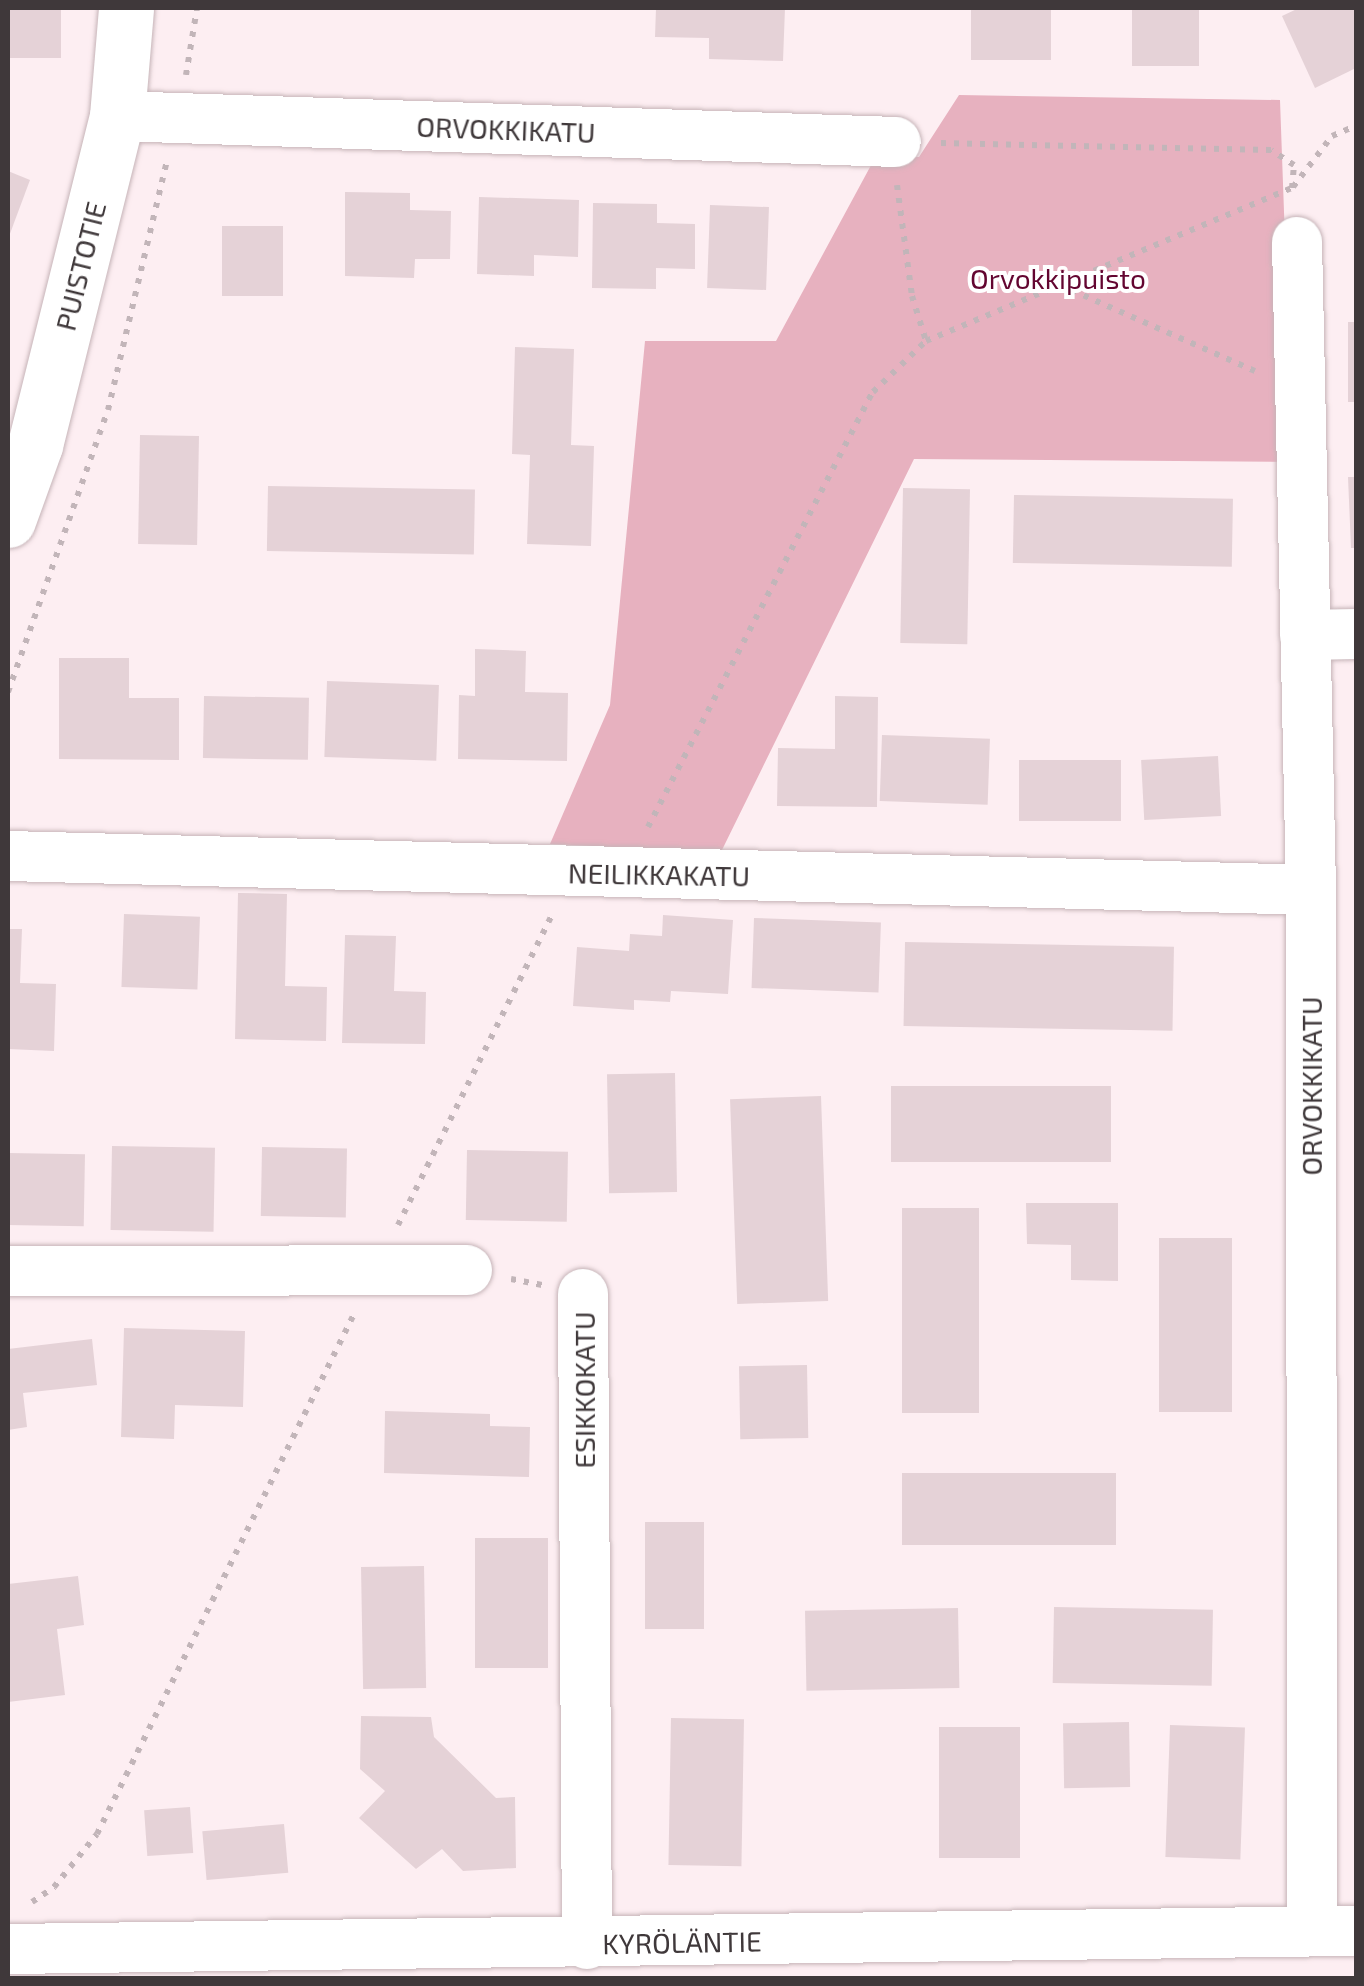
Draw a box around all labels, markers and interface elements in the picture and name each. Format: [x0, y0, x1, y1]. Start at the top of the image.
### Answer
street label: ORVOKKIKATU [416, 109, 596, 149]
street label: PUISTOTIE [48, 198, 112, 334]
park label: Orvokkipuisto [970, 261, 1146, 295]
street label: NEILIKKAKATU [568, 856, 750, 892]
street label: ORVOKKIKATU [1294, 996, 1328, 1176]
street label: ESIKKOKATU [567, 1311, 601, 1469]
street label: KYRÖLÄNTIE [602, 1924, 762, 1960]

